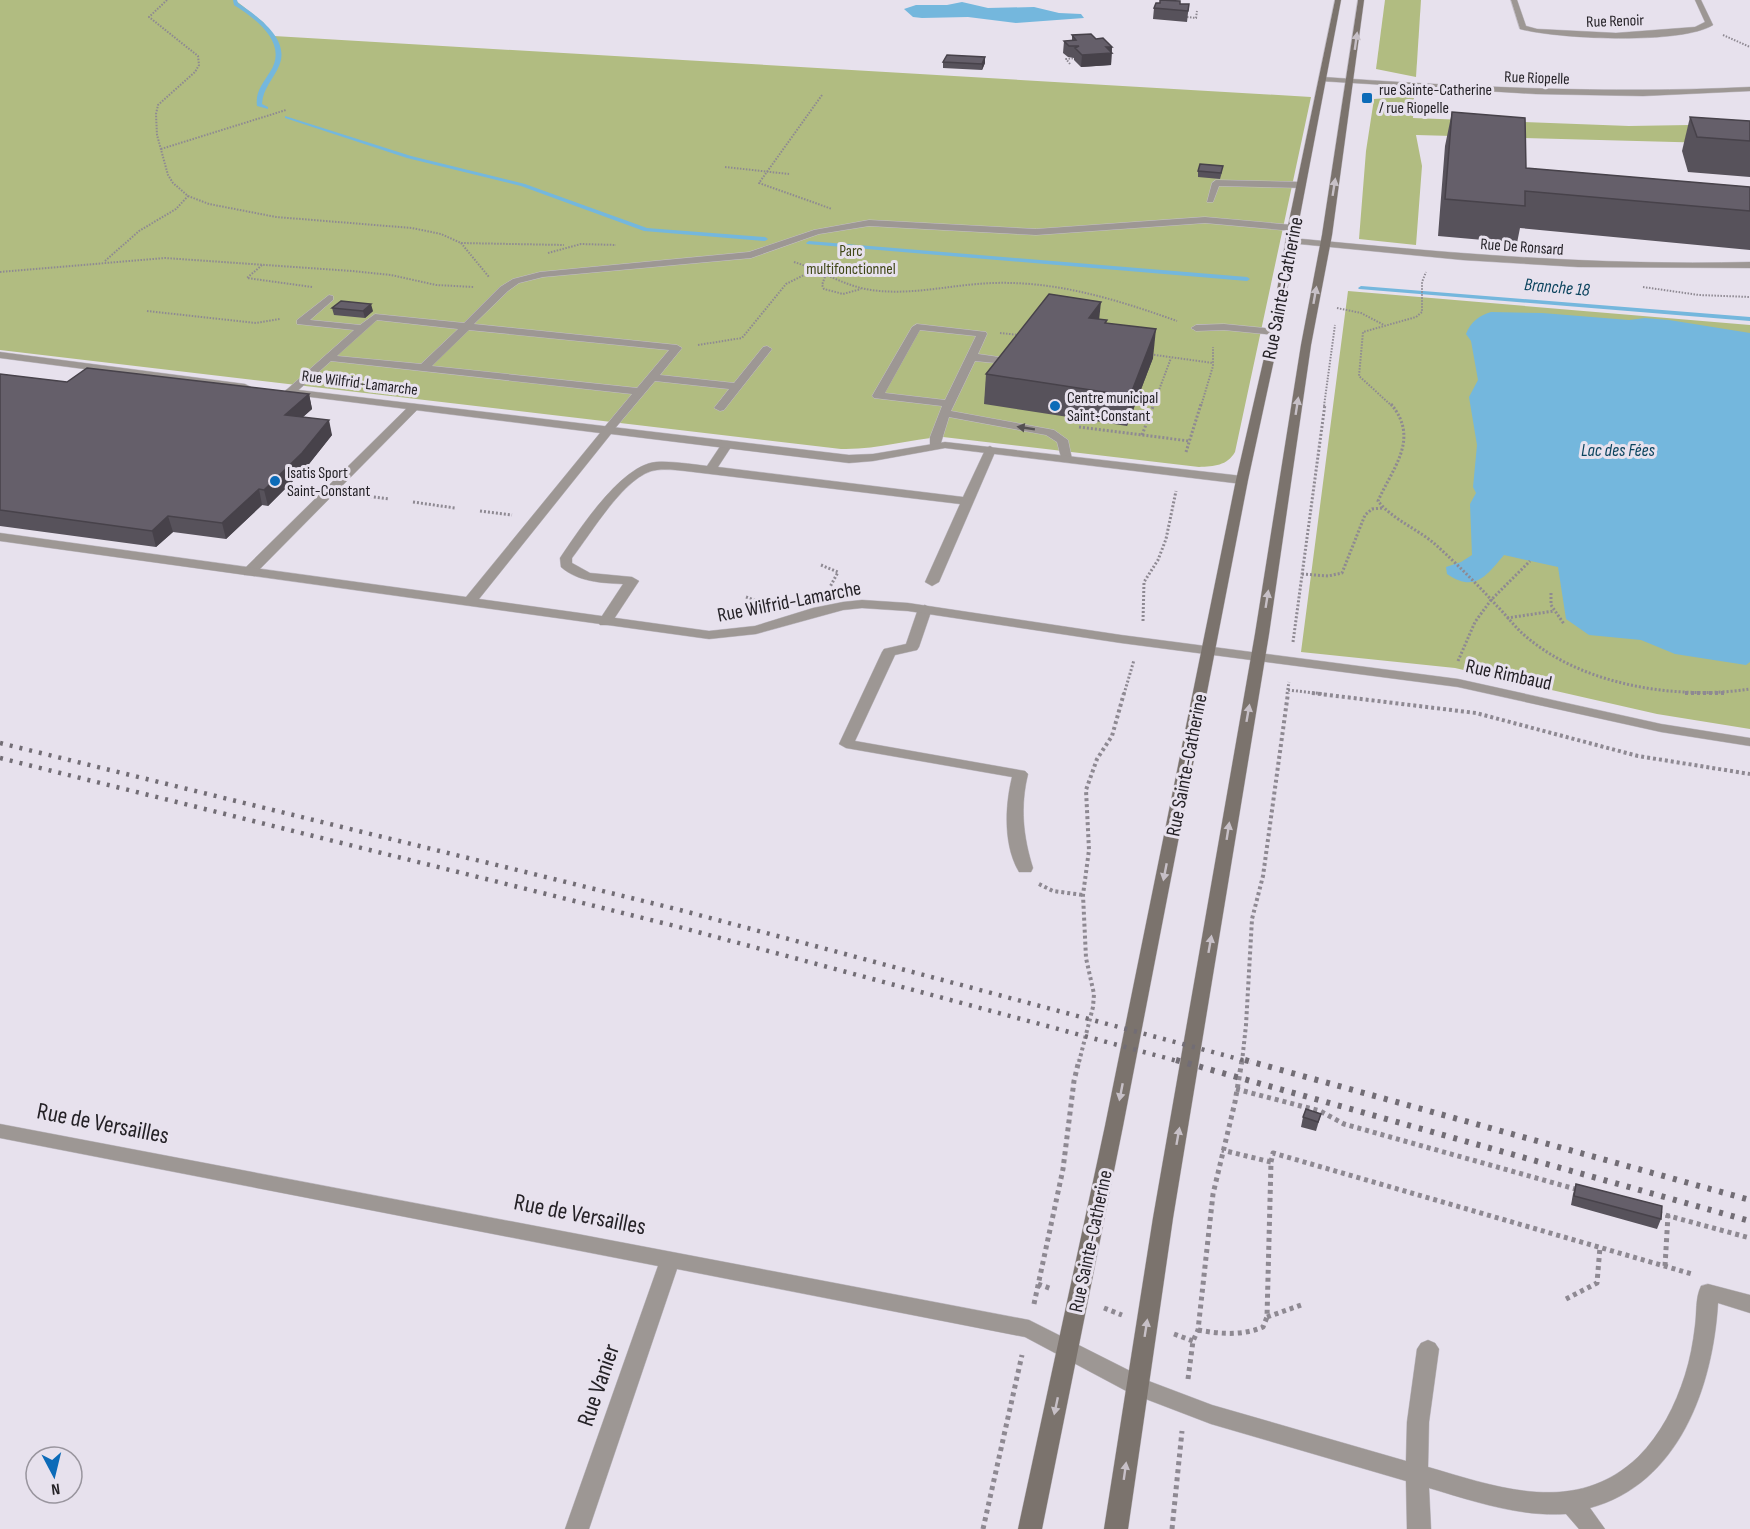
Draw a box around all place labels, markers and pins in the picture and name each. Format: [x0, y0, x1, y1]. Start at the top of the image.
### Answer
place label: rue Sainte-Catherine / rue Riopelle [1379, 81, 1492, 118]
marker: rue Sainte-Catherine / rue Riopelle [1360, 91, 1374, 105]
place label: Centre municipal Saint-Constant [1067, 389, 1158, 426]
marker: Centre municipal Saint-Constant [1048, 399, 1062, 413]
place label: Isatis Sport Saint-Constant [287, 464, 370, 501]
marker: Isatis Sport Saint-Constant [268, 474, 282, 488]

